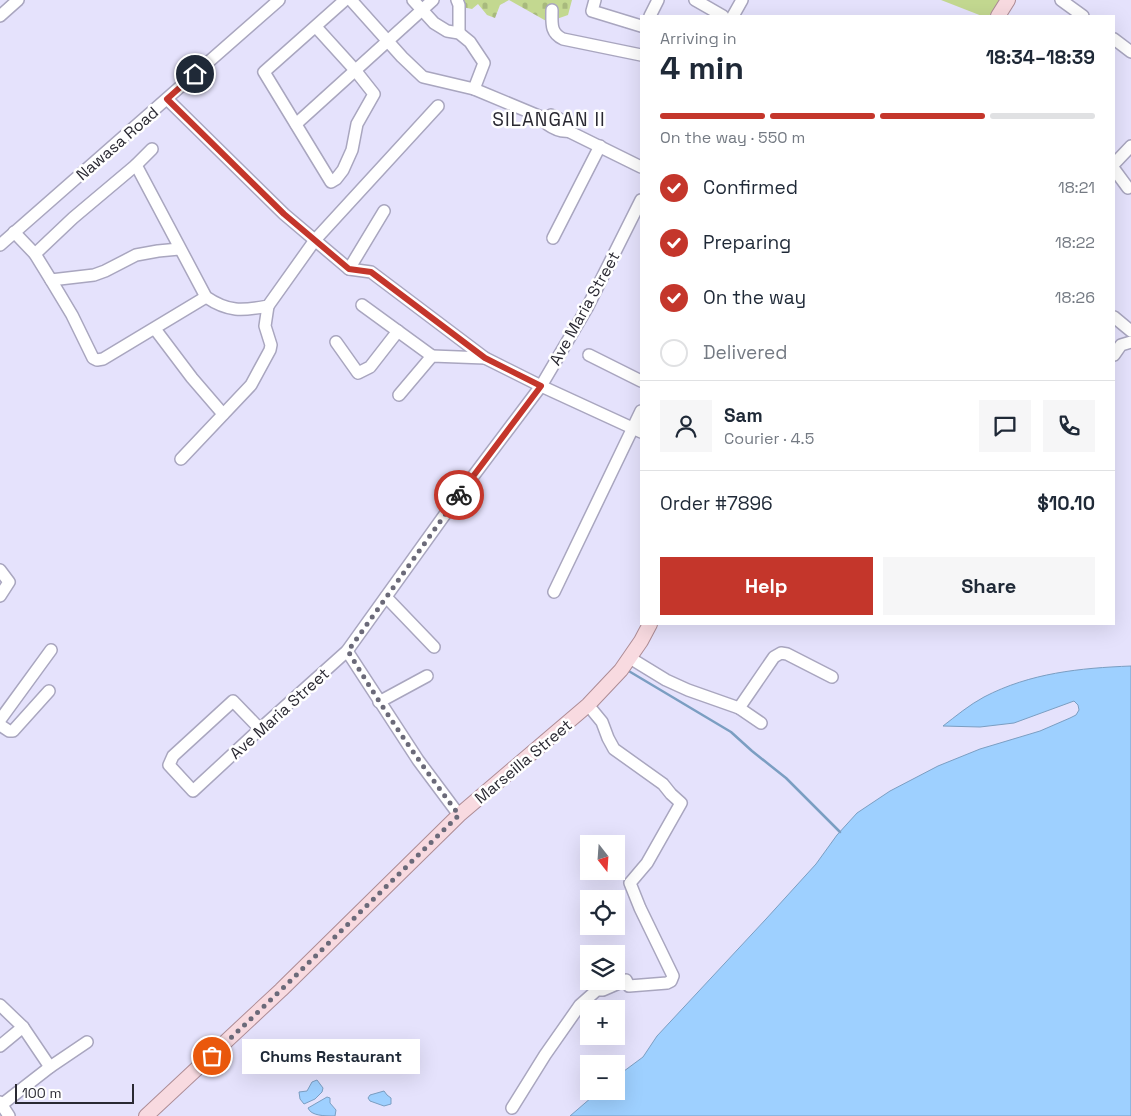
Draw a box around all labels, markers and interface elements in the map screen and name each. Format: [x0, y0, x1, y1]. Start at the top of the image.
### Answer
text: Arriving in [660, 28, 737, 49]
text: 18:34–18:39 [986, 45, 1095, 70]
text: 4 min [660, 48, 744, 88]
pin [174, 53, 216, 95]
icon: home [181, 60, 209, 88]
street label: Nawasa Road [72, 102, 163, 185]
district label: SILANGAN II [492, 107, 606, 132]
text: On the way · 550 m [660, 127, 805, 148]
icon: check [660, 174, 688, 202]
text: Confirmed [703, 175, 798, 200]
text: 18:21 [1058, 177, 1095, 198]
icon: check [660, 229, 688, 257]
text: Preparing [703, 230, 791, 255]
text: 18:22 [1055, 232, 1095, 253]
street label: Ave Maria Street [544, 248, 624, 369]
icon: check [660, 284, 688, 312]
text: On the way [703, 285, 806, 310]
text: 18:26 [1055, 287, 1095, 308]
text: Delivered [703, 340, 788, 365]
button: person [660, 400, 712, 452]
button: chat [979, 400, 1031, 452]
button: phone [1043, 400, 1095, 452]
text: Sam [724, 403, 763, 428]
text: Courier · 4.5 [724, 428, 814, 449]
courier [434, 470, 484, 520]
icon: bike [445, 481, 473, 509]
text: Order #7896 [660, 491, 773, 516]
text: $10.10 [1037, 491, 1095, 516]
button: Help [660, 557, 873, 615]
button: Share [883, 557, 1095, 615]
street label: Ave Maria Street [225, 663, 334, 764]
street label: Marseilla Street [470, 715, 576, 808]
north arrow [580, 835, 625, 880]
map controls [580, 835, 625, 1100]
button: locate [580, 890, 625, 935]
button: layers [580, 945, 625, 990]
button: + [580, 1000, 625, 1045]
pin [191, 1035, 233, 1077]
callout: Chums Restaurant [242, 1038, 420, 1074]
icon: bag [198, 1042, 226, 1070]
text: Chums Restaurant [260, 1046, 402, 1067]
button: − [580, 1055, 625, 1100]
scale bar [15, 1081, 134, 1104]
text: 100 m [22, 1084, 61, 1102]

